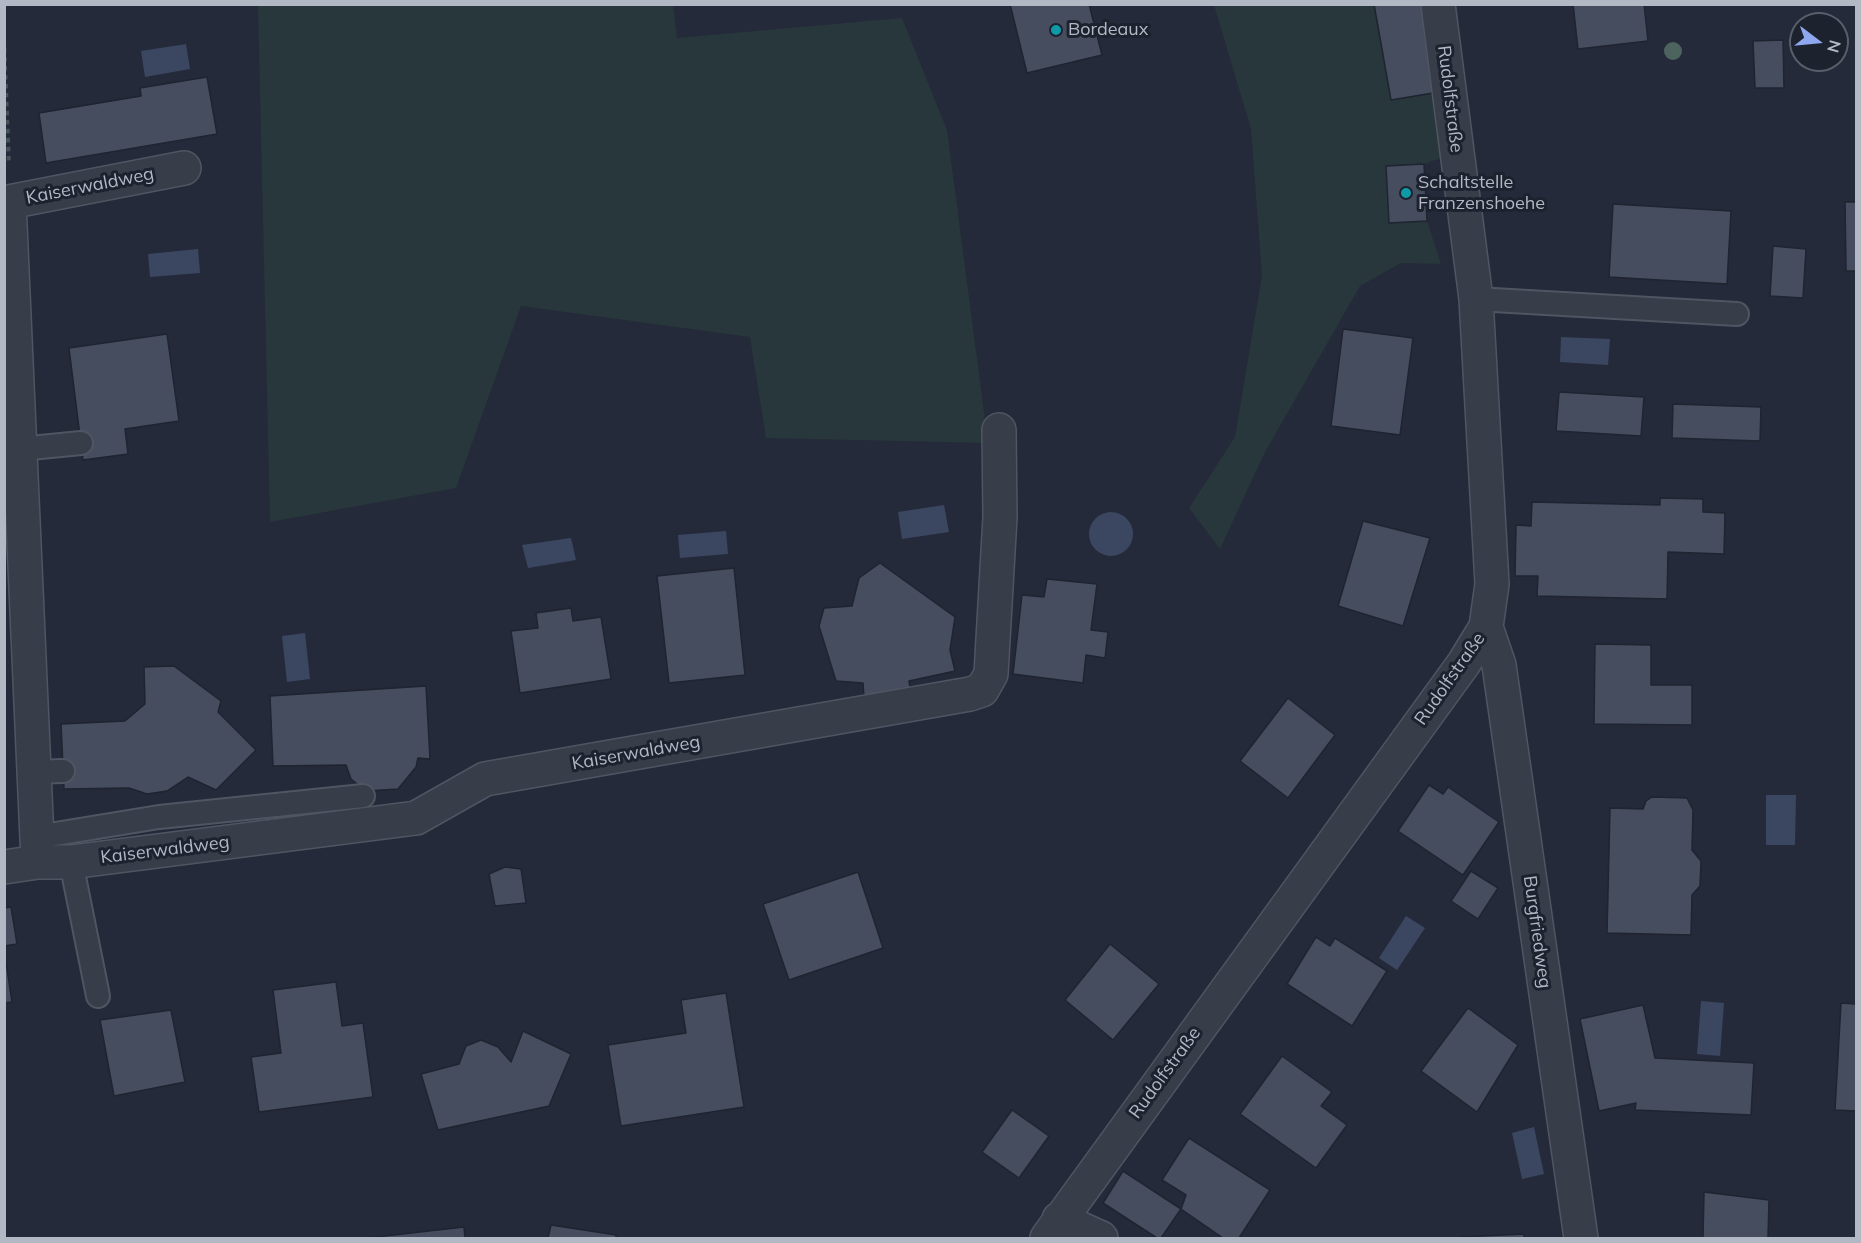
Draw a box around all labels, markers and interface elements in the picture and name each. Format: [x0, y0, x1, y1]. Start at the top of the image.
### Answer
north arrow [1789, 12, 1849, 72]
place label: Bordeaux [1068, 19, 1148, 41]
marker: Bordeaux [1049, 23, 1063, 37]
text: N [1823, 38, 1846, 55]
street label: Rudolfstraße [1433, 44, 1467, 154]
street label: Kaiserwaldweg [24, 163, 156, 209]
place label: Schaltstelle Franzenshoehe [1418, 172, 1545, 214]
marker: Schaltstelle Franzenshoehe [1399, 186, 1413, 200]
street label: Rudolfstraße [1410, 629, 1490, 729]
street label: Kaiserwaldweg [570, 731, 702, 775]
street label: Kaiserwaldweg [99, 831, 231, 869]
street label: Burgfriedweg [1518, 874, 1556, 990]
street label: Rudolfstraße [1125, 1023, 1205, 1123]

